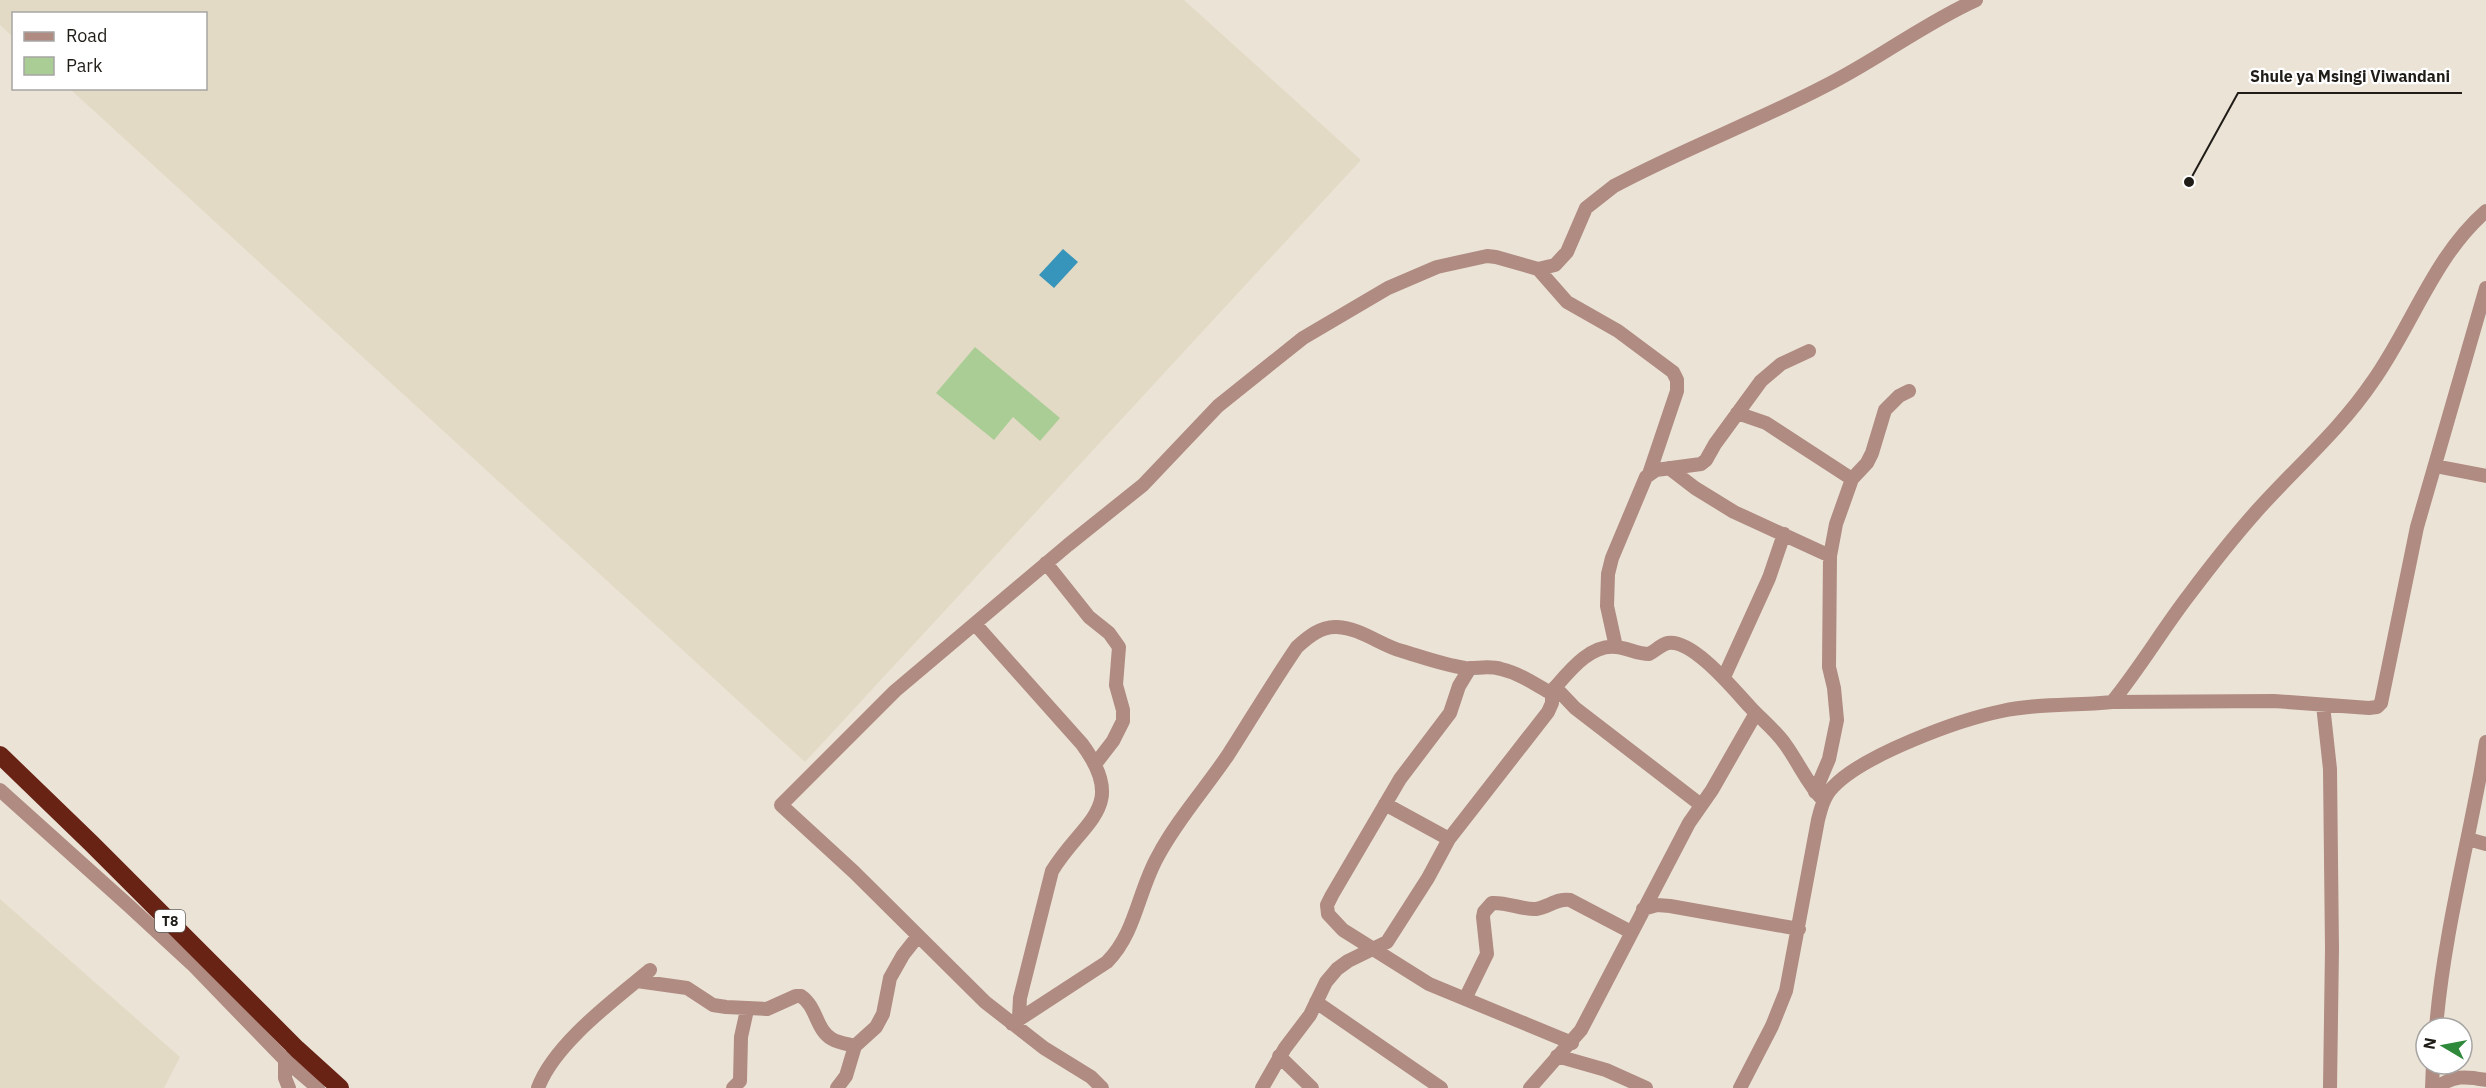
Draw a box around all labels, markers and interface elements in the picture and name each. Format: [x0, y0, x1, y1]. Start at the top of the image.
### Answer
legend [12, 12, 207, 90]
text: Road [66, 24, 107, 47]
text: Park [66, 54, 103, 77]
callout: Shule ya Msingi Viwandani [2238, 59, 2462, 93]
text: Shule ya Msingi Viwandani [2250, 66, 2450, 86]
road number: T8 [155, 910, 185, 932]
north arrow [2414, 1016, 2474, 1076]
text: N [2418, 1036, 2440, 1051]

